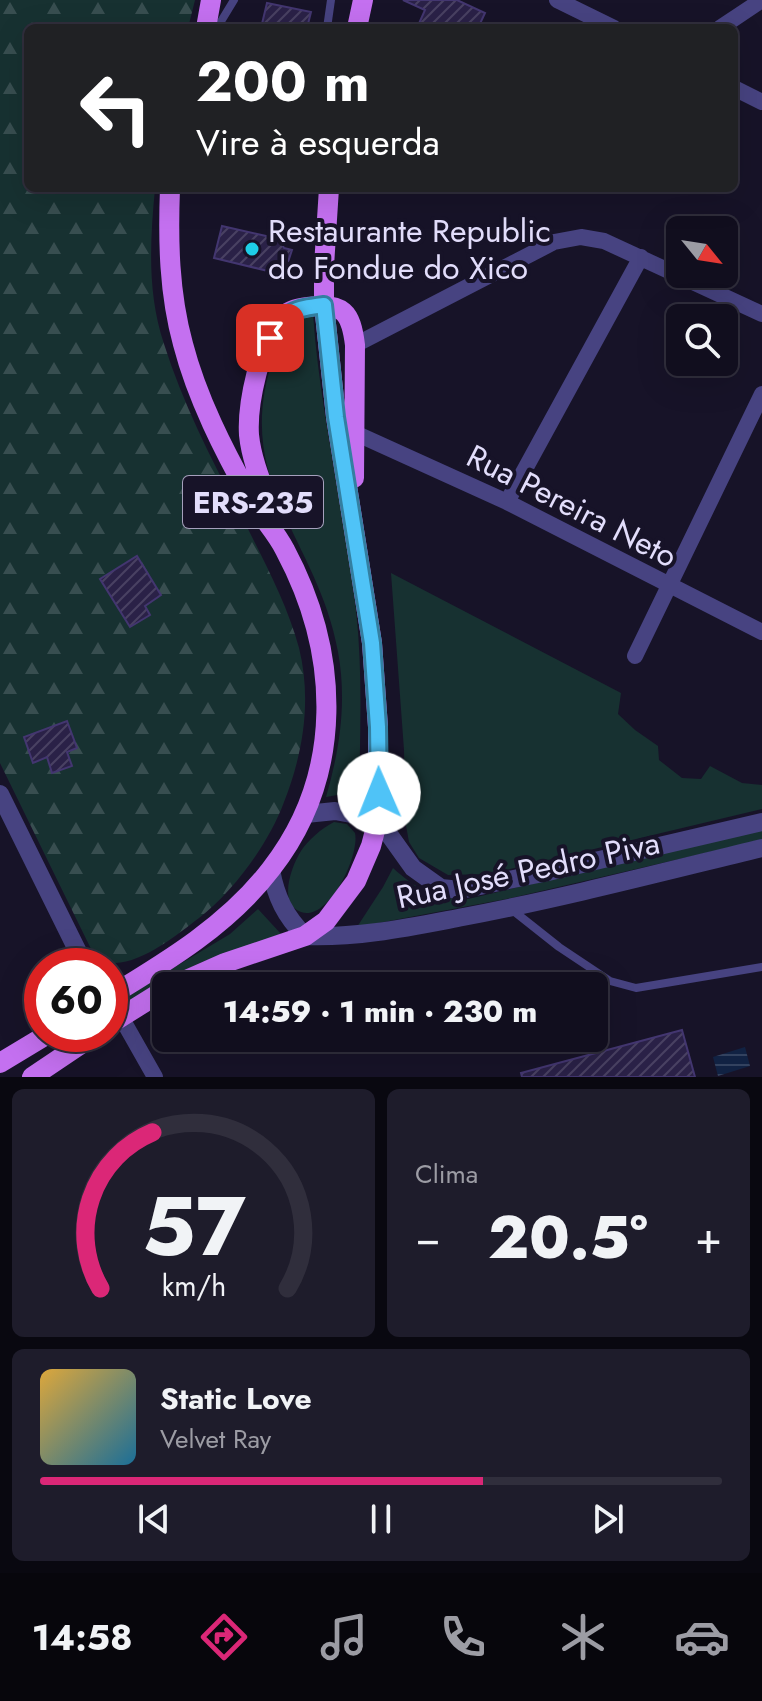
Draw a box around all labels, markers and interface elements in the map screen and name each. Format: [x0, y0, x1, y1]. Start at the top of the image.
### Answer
text: 200 m [196, 41, 370, 122]
icon: left [64, 56, 168, 160]
text: Vire à esquerda [196, 116, 440, 168]
place label: Restaurante Republic do Fondue do Xico [268, 208, 551, 291]
north arrow [666, 216, 738, 288]
map controls [666, 216, 738, 376]
marker: Restaurante Republic do Fondue do Xico [243, 240, 261, 258]
pin [236, 304, 304, 372]
button: search [666, 304, 738, 376]
icon: arrive [248, 316, 292, 360]
street label: Rua Pereira Neto [459, 433, 685, 579]
road number: ERS-235 [183, 476, 323, 528]
position arrow [337, 751, 421, 835]
street label: Rua José Pedro Piva [392, 820, 664, 920]
speed limit sign: 60 [24, 948, 128, 1052]
text: 14:59 · 1 min · 230 m [223, 990, 537, 1033]
text: Clima [415, 1155, 478, 1193]
text: 57 [142, 1166, 245, 1286]
text: 20.5° [488, 1194, 648, 1281]
text: − [415, 1206, 441, 1270]
text: + [695, 1206, 722, 1270]
text: km/h [161, 1265, 226, 1307]
text: Static Love [160, 1377, 312, 1420]
text: Velvet Ray [160, 1420, 271, 1458]
icon: previous [132, 1497, 176, 1541]
icon: pause [359, 1497, 403, 1541]
icon: next [586, 1497, 630, 1541]
icon: directions [196, 1609, 252, 1665]
icon: music [316, 1609, 372, 1665]
icon: phone [435, 1609, 491, 1665]
icon: climate [555, 1609, 611, 1665]
icon: car [674, 1609, 730, 1665]
text: 14:58 [32, 1611, 133, 1663]

